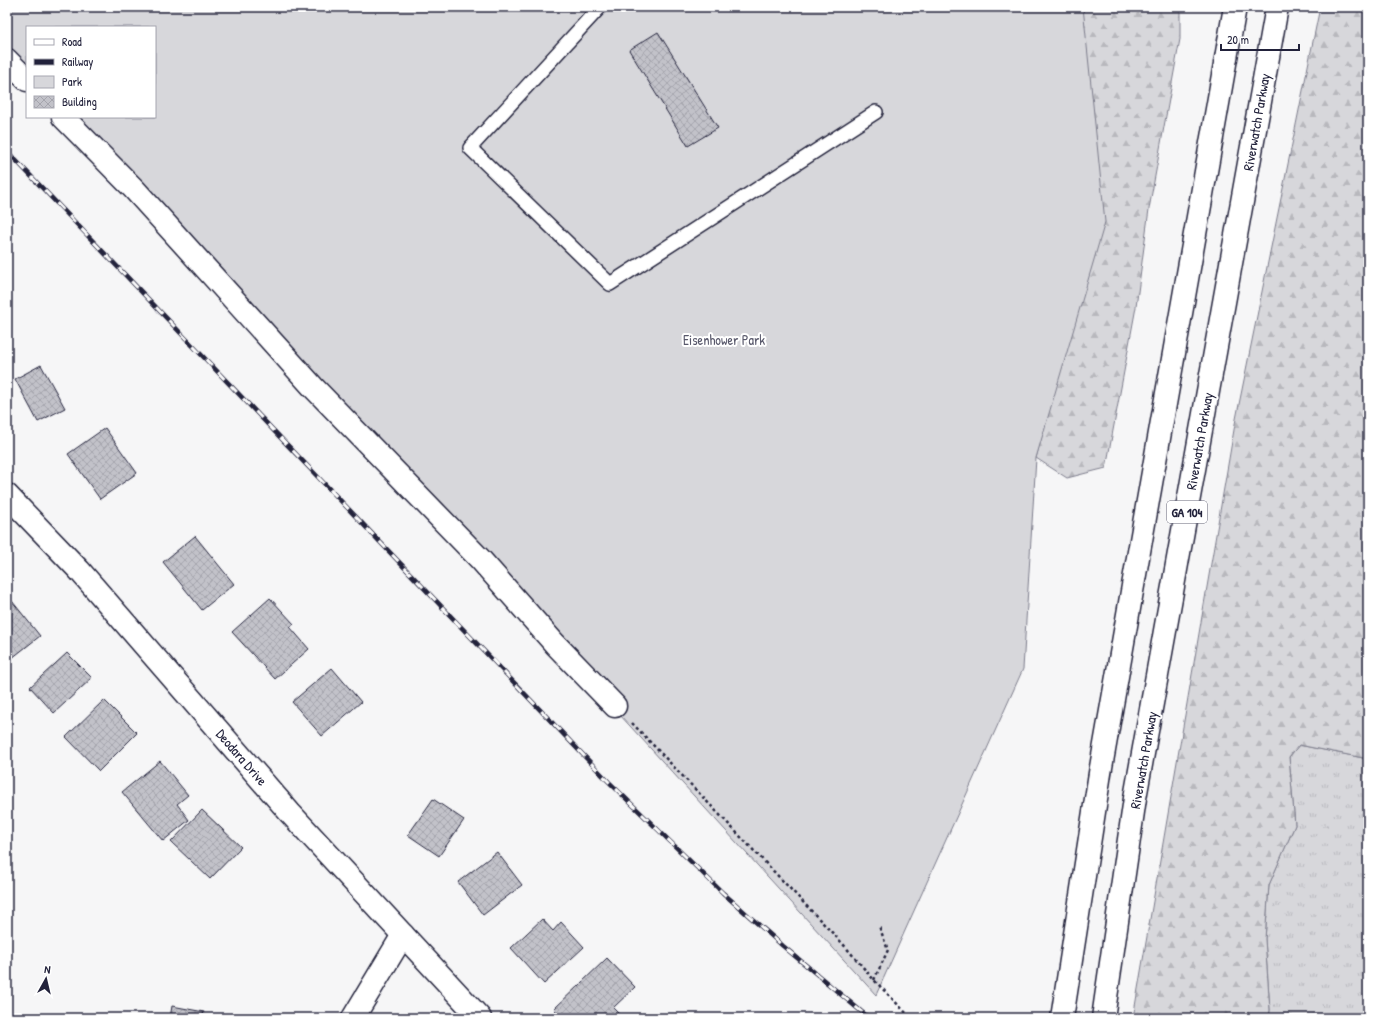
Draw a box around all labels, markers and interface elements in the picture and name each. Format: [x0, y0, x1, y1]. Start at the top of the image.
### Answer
legend [26, 26, 156, 118]
scale bar [1221, 26, 1299, 52]
text: 20 m [1227, 31, 1249, 48]
text: Road [62, 33, 82, 50]
text: Railway [62, 53, 93, 70]
street label: Riverwatch Parkway [1238, 72, 1275, 172]
text: Park [62, 73, 82, 90]
text: Building [62, 93, 97, 110]
park label: Eisenhower Park [683, 330, 765, 349]
street label: Riverwatch Parkway [1181, 391, 1218, 491]
road number: GA 104 [1167, 501, 1207, 523]
street label: Riverwatch Parkway [1125, 710, 1162, 810]
street label: Deodara Drive [212, 725, 272, 790]
north arrow [26, 959, 66, 999]
text: N [44, 962, 51, 976]

